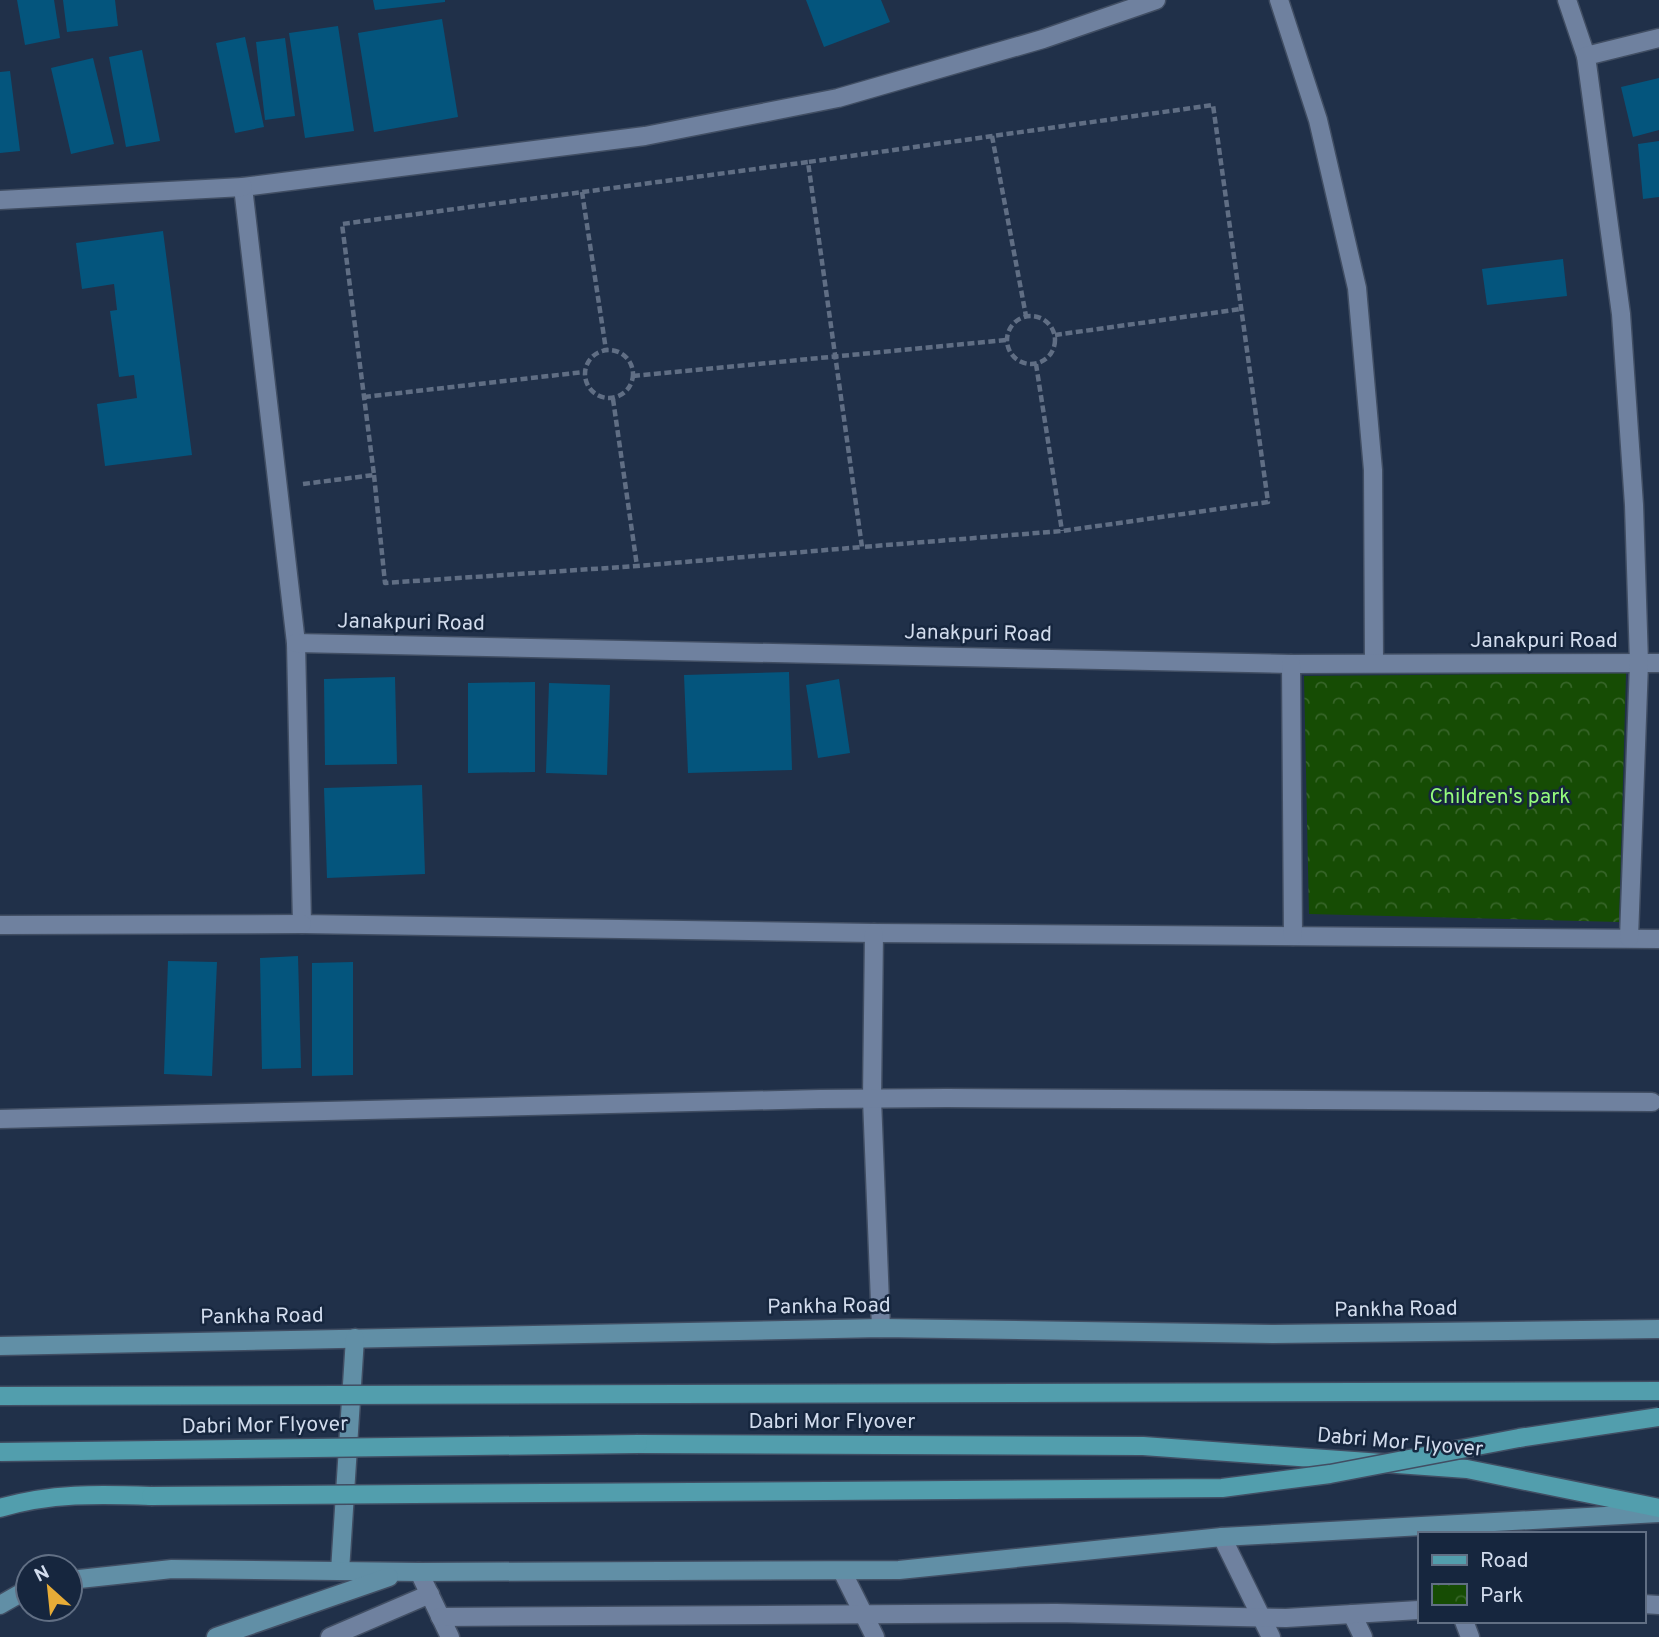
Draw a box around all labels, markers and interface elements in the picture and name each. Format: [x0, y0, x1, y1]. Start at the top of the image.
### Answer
street label: Janakpuri Road [337, 608, 485, 638]
street label: Janakpuri Road [904, 619, 1052, 649]
street label: Janakpuri Road [1470, 628, 1618, 655]
park label: Children's park [1430, 784, 1571, 811]
street label: Pankha Road [767, 1292, 891, 1322]
street label: Pankha Road [1334, 1295, 1458, 1325]
street label: Pankha Road [200, 1302, 324, 1332]
street label: Dabri Mor Flyover [749, 1409, 915, 1436]
street label: Dabri Mor Flyover [181, 1411, 349, 1441]
street label: Dabri Mor Flyover [1316, 1422, 1484, 1464]
legend [1418, 1532, 1645, 1623]
text: Road [1480, 1548, 1529, 1575]
north arrow [14, 1553, 84, 1623]
text: N [31, 1561, 54, 1588]
text: Park [1480, 1583, 1523, 1610]

